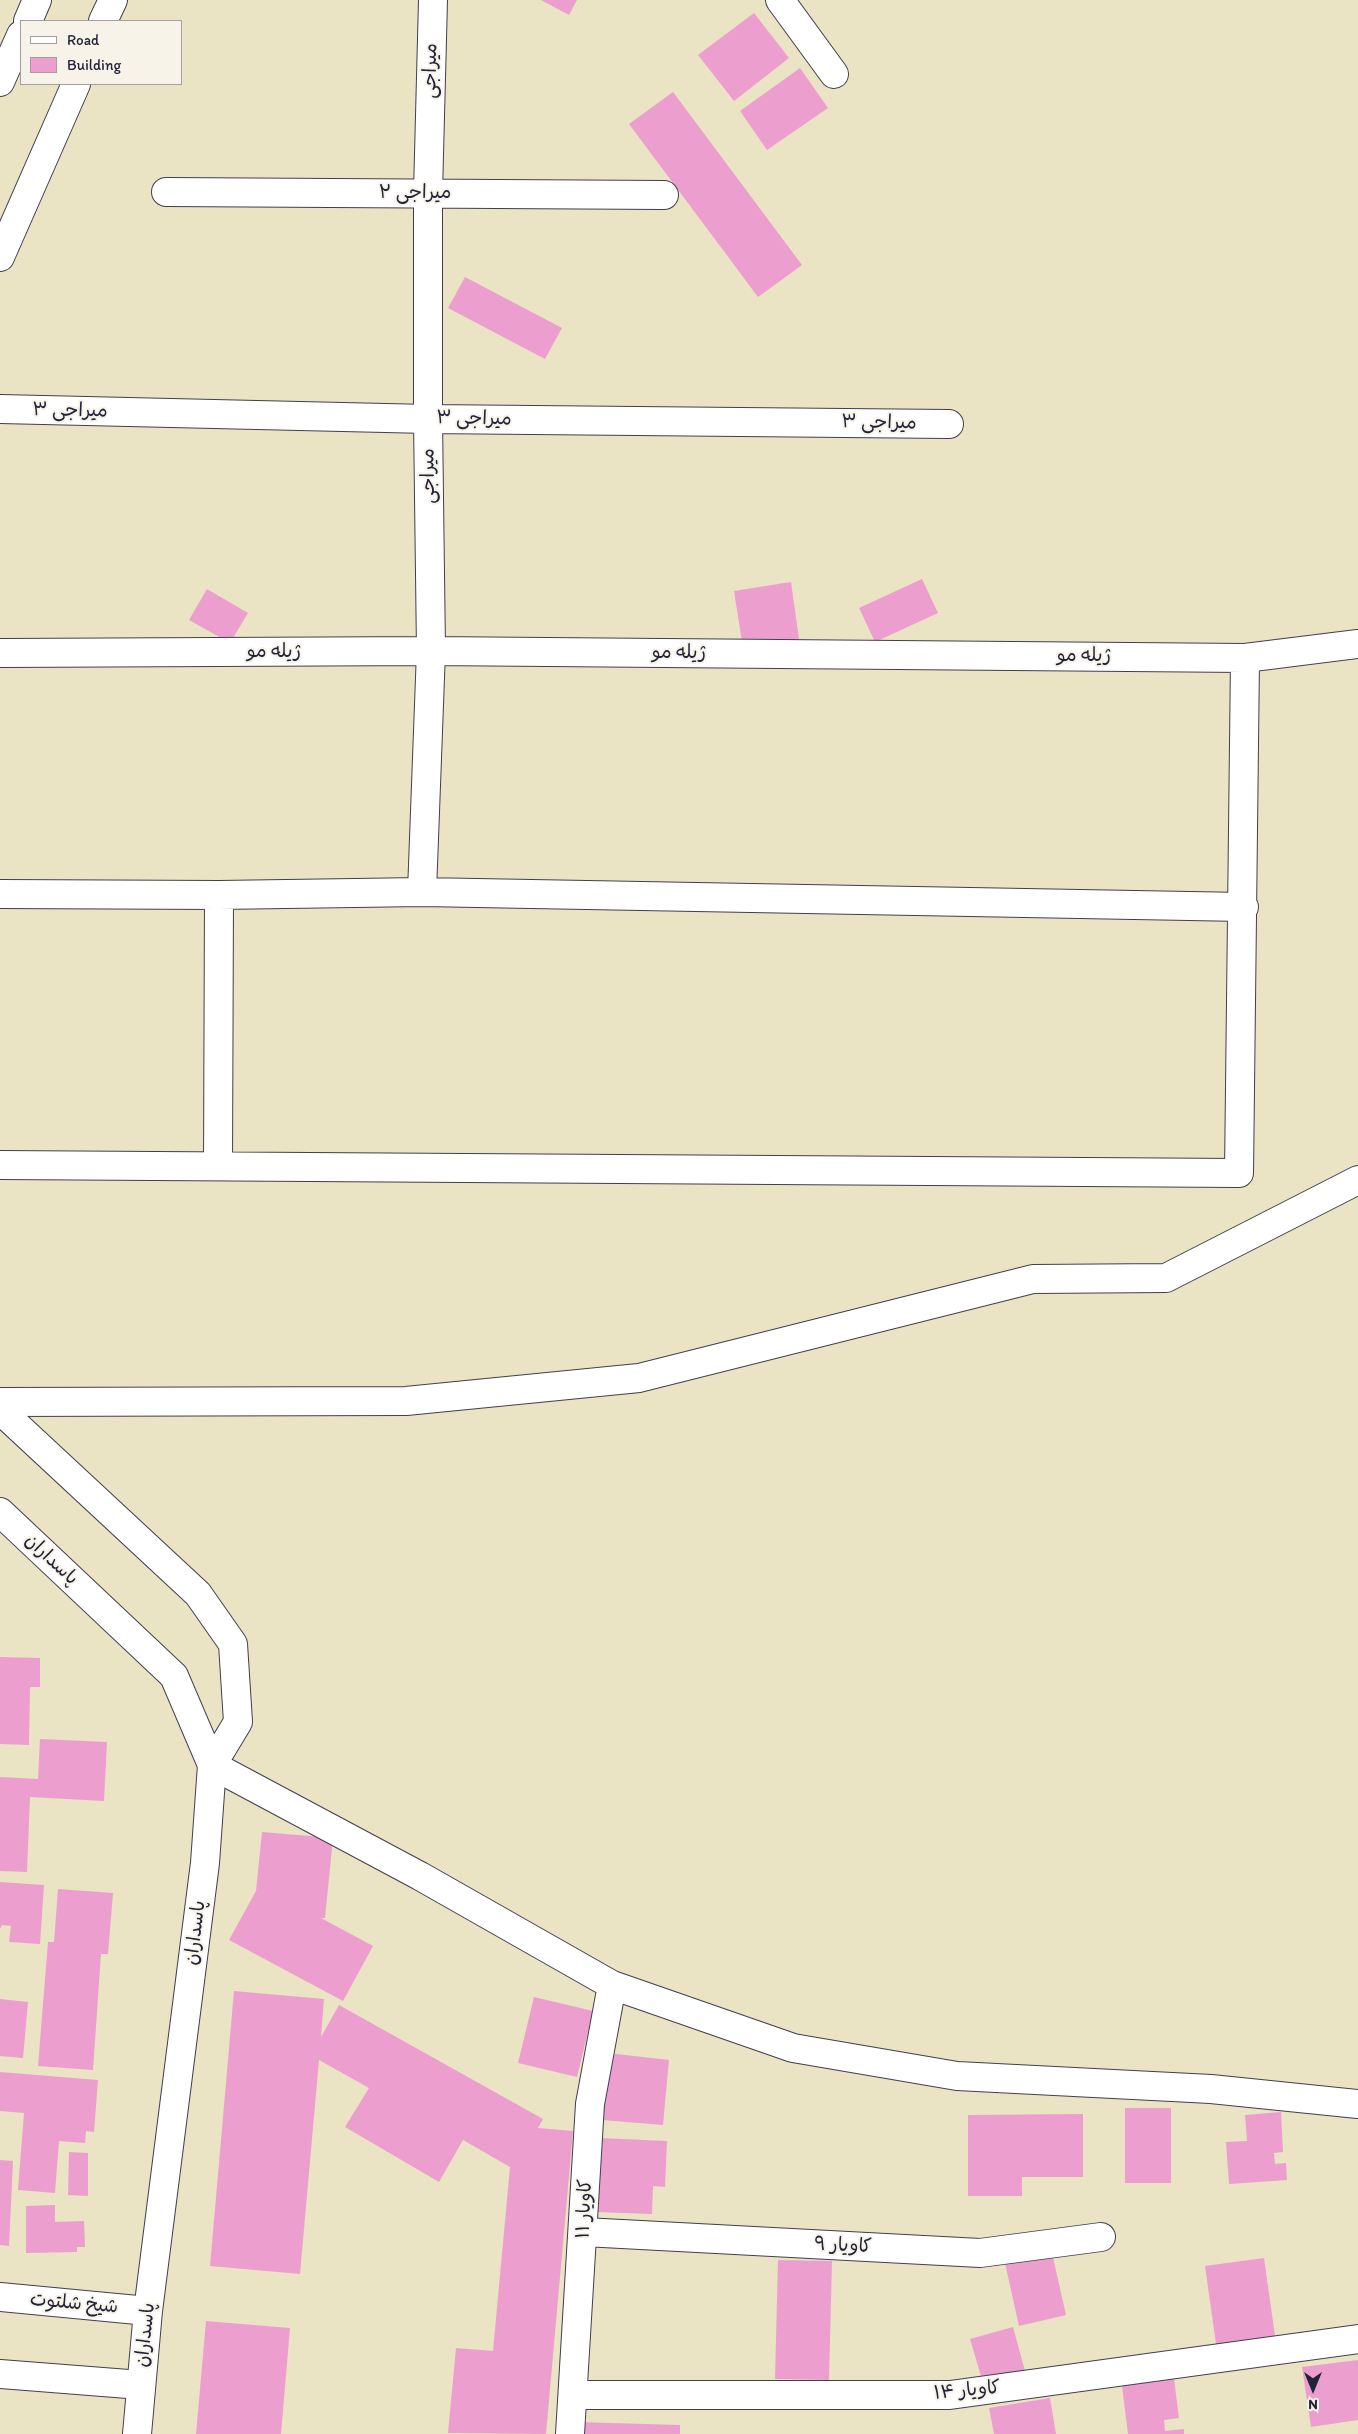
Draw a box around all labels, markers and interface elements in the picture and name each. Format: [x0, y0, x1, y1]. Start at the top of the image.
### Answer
legend [20, 20, 182, 85]
text: Road [67, 31, 99, 49]
street label: میراجی [419, 43, 443, 99]
text: Building [67, 56, 121, 74]
street label: میراجی ۲ [379, 182, 451, 204]
street label: میراجی ۳ [32, 399, 108, 423]
street label: میراجی ۳ [436, 407, 512, 431]
street label: میراجی ۳ [841, 411, 917, 435]
street label: میراجی [417, 448, 441, 504]
street label: ژیله مو [247, 641, 301, 663]
street label: ژیله مو [652, 642, 706, 664]
street label: ژیله مو [1057, 645, 1111, 667]
street label: پاسداران [19, 1530, 83, 1590]
street label: پاسداران [181, 1899, 211, 1967]
street label: کاویار ۱۱ [572, 2179, 598, 2239]
street label: کاویار ۹ [814, 2233, 872, 2259]
street label: شیخ شلتوت [29, 2289, 119, 2319]
street label: پاسداران [131, 2302, 161, 2368]
north arrow [1288, 2364, 1338, 2414]
street label: کاویار ۱۴ [933, 2377, 1001, 2405]
text: N [1308, 2396, 1318, 2413]

